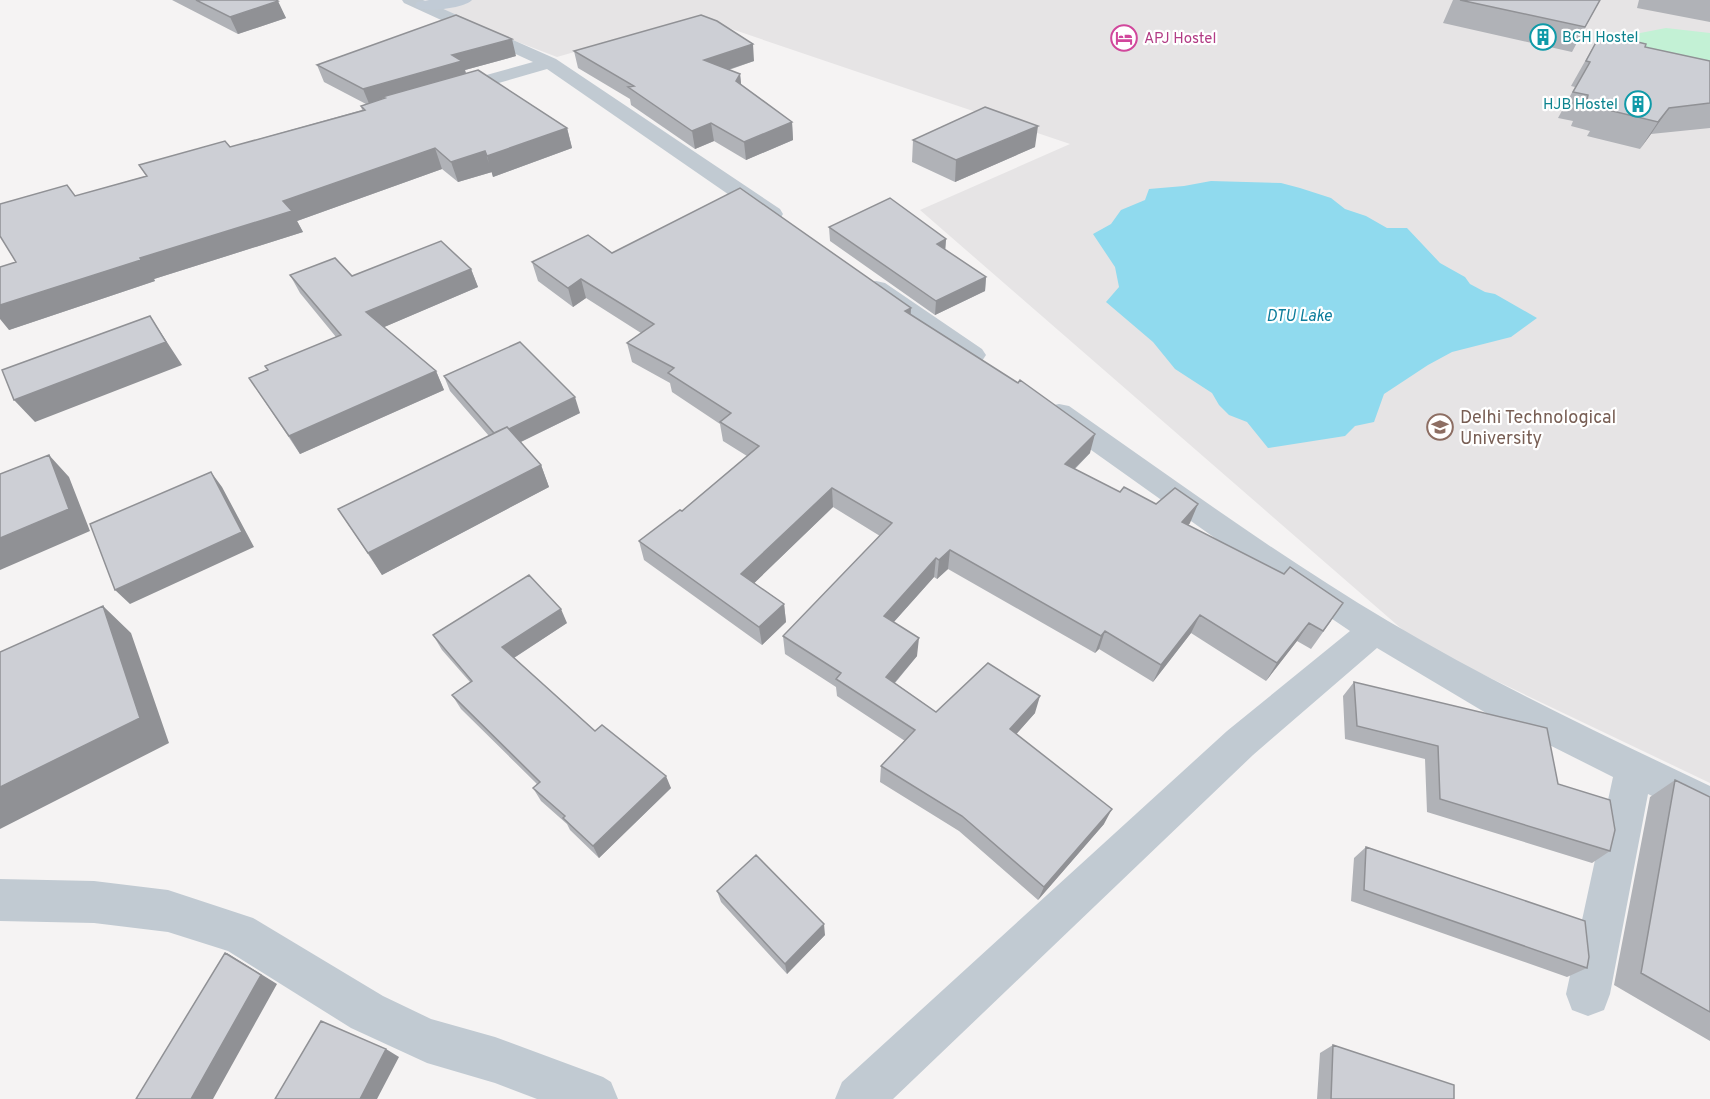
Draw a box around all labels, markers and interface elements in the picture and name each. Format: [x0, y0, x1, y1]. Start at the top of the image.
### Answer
building icon: BCH Hostel [1528, 22, 1558, 52]
hotel icon: APJ Hostel [1109, 23, 1139, 53]
place label: BCH Hostel [1562, 29, 1638, 48]
place label: APJ Hostel [1144, 30, 1216, 49]
building icon: HJB Hostel [1623, 89, 1653, 119]
place label: HJB Hostel [1543, 96, 1618, 115]
water label: DTU Lake [1266, 307, 1333, 327]
place label: Delhi Technological University [1460, 407, 1616, 451]
school or university icon: Delhi Technological University [1425, 412, 1455, 442]

